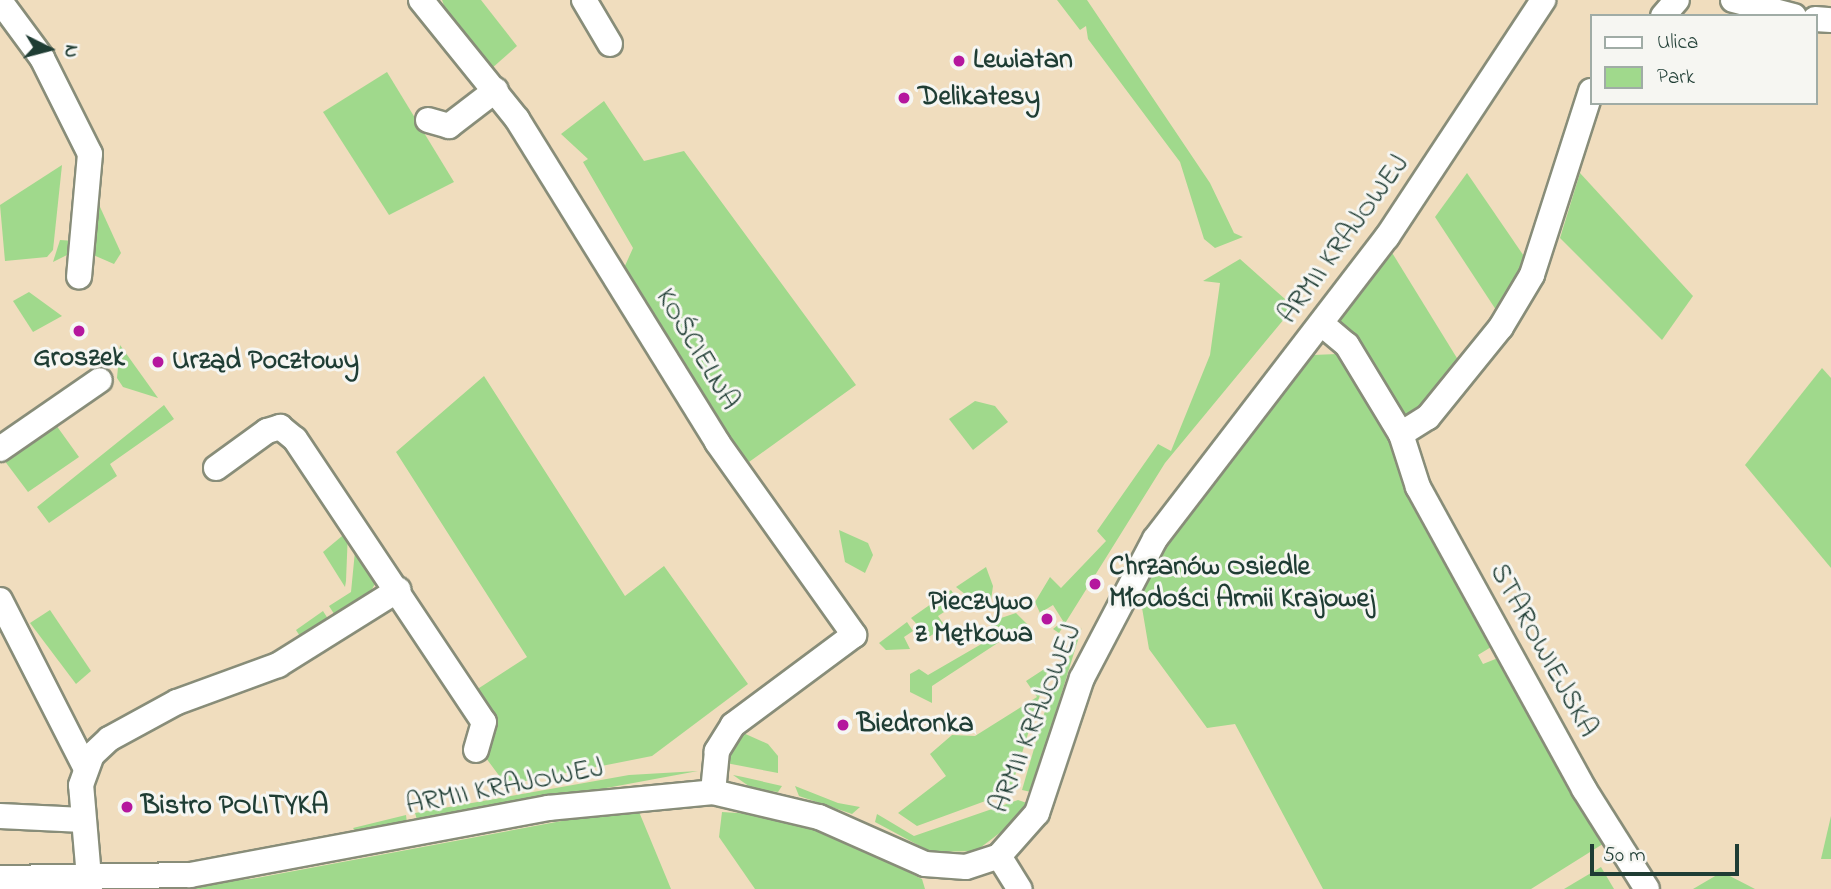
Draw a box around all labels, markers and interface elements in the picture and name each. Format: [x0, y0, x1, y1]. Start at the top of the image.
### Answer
north arrow [14, 14, 84, 84]
legend [1590, 14, 1817, 105]
text: Ulica [1657, 28, 1698, 58]
text: N [56, 43, 84, 59]
place label: Lewiatan [973, 44, 1073, 78]
marker: Lewiatan [951, 53, 967, 69]
text: Park [1657, 63, 1695, 93]
place label: Delikatesy [918, 81, 1040, 115]
marker: Delikatesy [896, 90, 912, 106]
street label: ARMII KRAJOWEJ [1272, 149, 1418, 331]
street label: KOŚCIELNA [647, 283, 745, 417]
marker: Groszek [71, 323, 87, 339]
place label: Groszek [33, 342, 125, 376]
place label: Urząd Pocztowy [172, 345, 359, 379]
marker: Urząd Pocztowy [150, 354, 166, 370]
place label: Chrzanów Osiedle Młodości Armii Krajowej [1109, 551, 1375, 617]
street label: STAROWIEJSKA [1480, 558, 1604, 744]
marker: Chrzanów Osiedle Młodości Armii Krajowej [1087, 576, 1103, 592]
place label: Pieczywo z Mętkowa [915, 586, 1033, 652]
marker: Pieczywo z Mętkowa [1039, 611, 1055, 627]
street label: ARMII KRAJOWEJ [984, 620, 1090, 818]
place label: Biedronka [857, 708, 974, 742]
marker: Biedronka [835, 717, 851, 733]
street label: ARMII KRAJOWEJ [403, 752, 607, 824]
place label: Bistro POLITYKA [141, 790, 328, 824]
marker: Bistro POLITYKA [119, 799, 135, 815]
scale bar [1593, 830, 1742, 874]
text: 50 m [1603, 841, 1646, 871]

